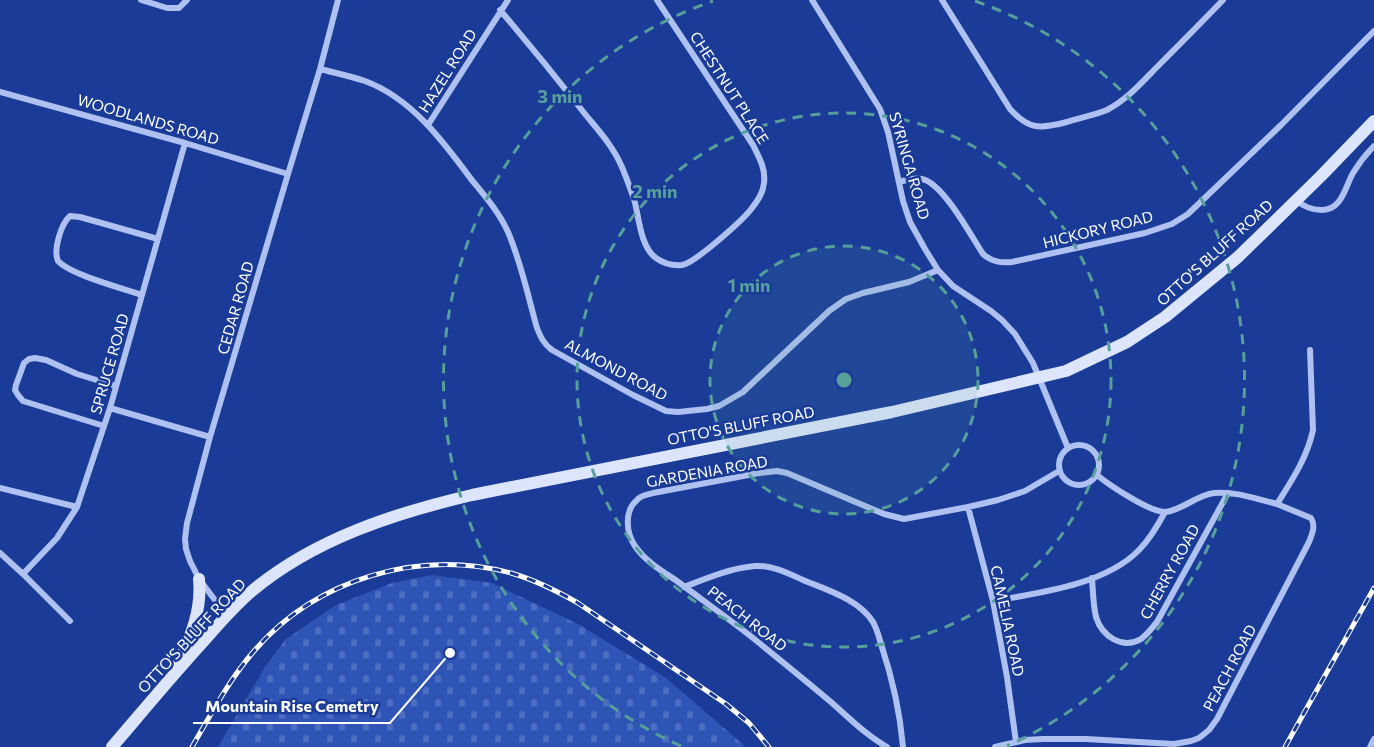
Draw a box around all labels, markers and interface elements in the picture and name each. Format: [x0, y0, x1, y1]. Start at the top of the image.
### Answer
street label: HAZEL ROAD [414, 25, 480, 116]
street label: CHESTNUT PLACE [687, 28, 773, 147]
text: 3 min [537, 85, 583, 107]
street label: WOODLANDS ROAD [75, 90, 221, 148]
street label: SYRINGA ROAD [886, 110, 934, 222]
text: 2 min [633, 180, 677, 202]
street label: OTTO'S BLUFF ROAD [1153, 195, 1276, 309]
street label: HICKORY ROAD [1041, 207, 1155, 251]
street label: CEDAR ROAD [213, 259, 257, 356]
text: 1 min [728, 274, 770, 296]
street label: SPRUCE ROAD [86, 311, 132, 416]
street label: ALMOND ROAD [562, 335, 671, 404]
centre of rings [834, 370, 854, 390]
street label: OTTO'S BLUFF ROAD [666, 402, 816, 448]
street label: GARDENIA ROAD [645, 451, 769, 491]
street label: CHERRY ROAD [1136, 521, 1203, 622]
street label: CAMELIA ROAD [987, 564, 1029, 678]
street label: OTTO'S BLUFF ROAD [134, 574, 249, 696]
street label: PEACH ROAD [704, 582, 791, 655]
street label: PEACH ROAD [1199, 621, 1260, 714]
callout: Mountain Rise Cemetry [193, 689, 390, 723]
text: Mountain Rise Cemetry [205, 696, 379, 715]

